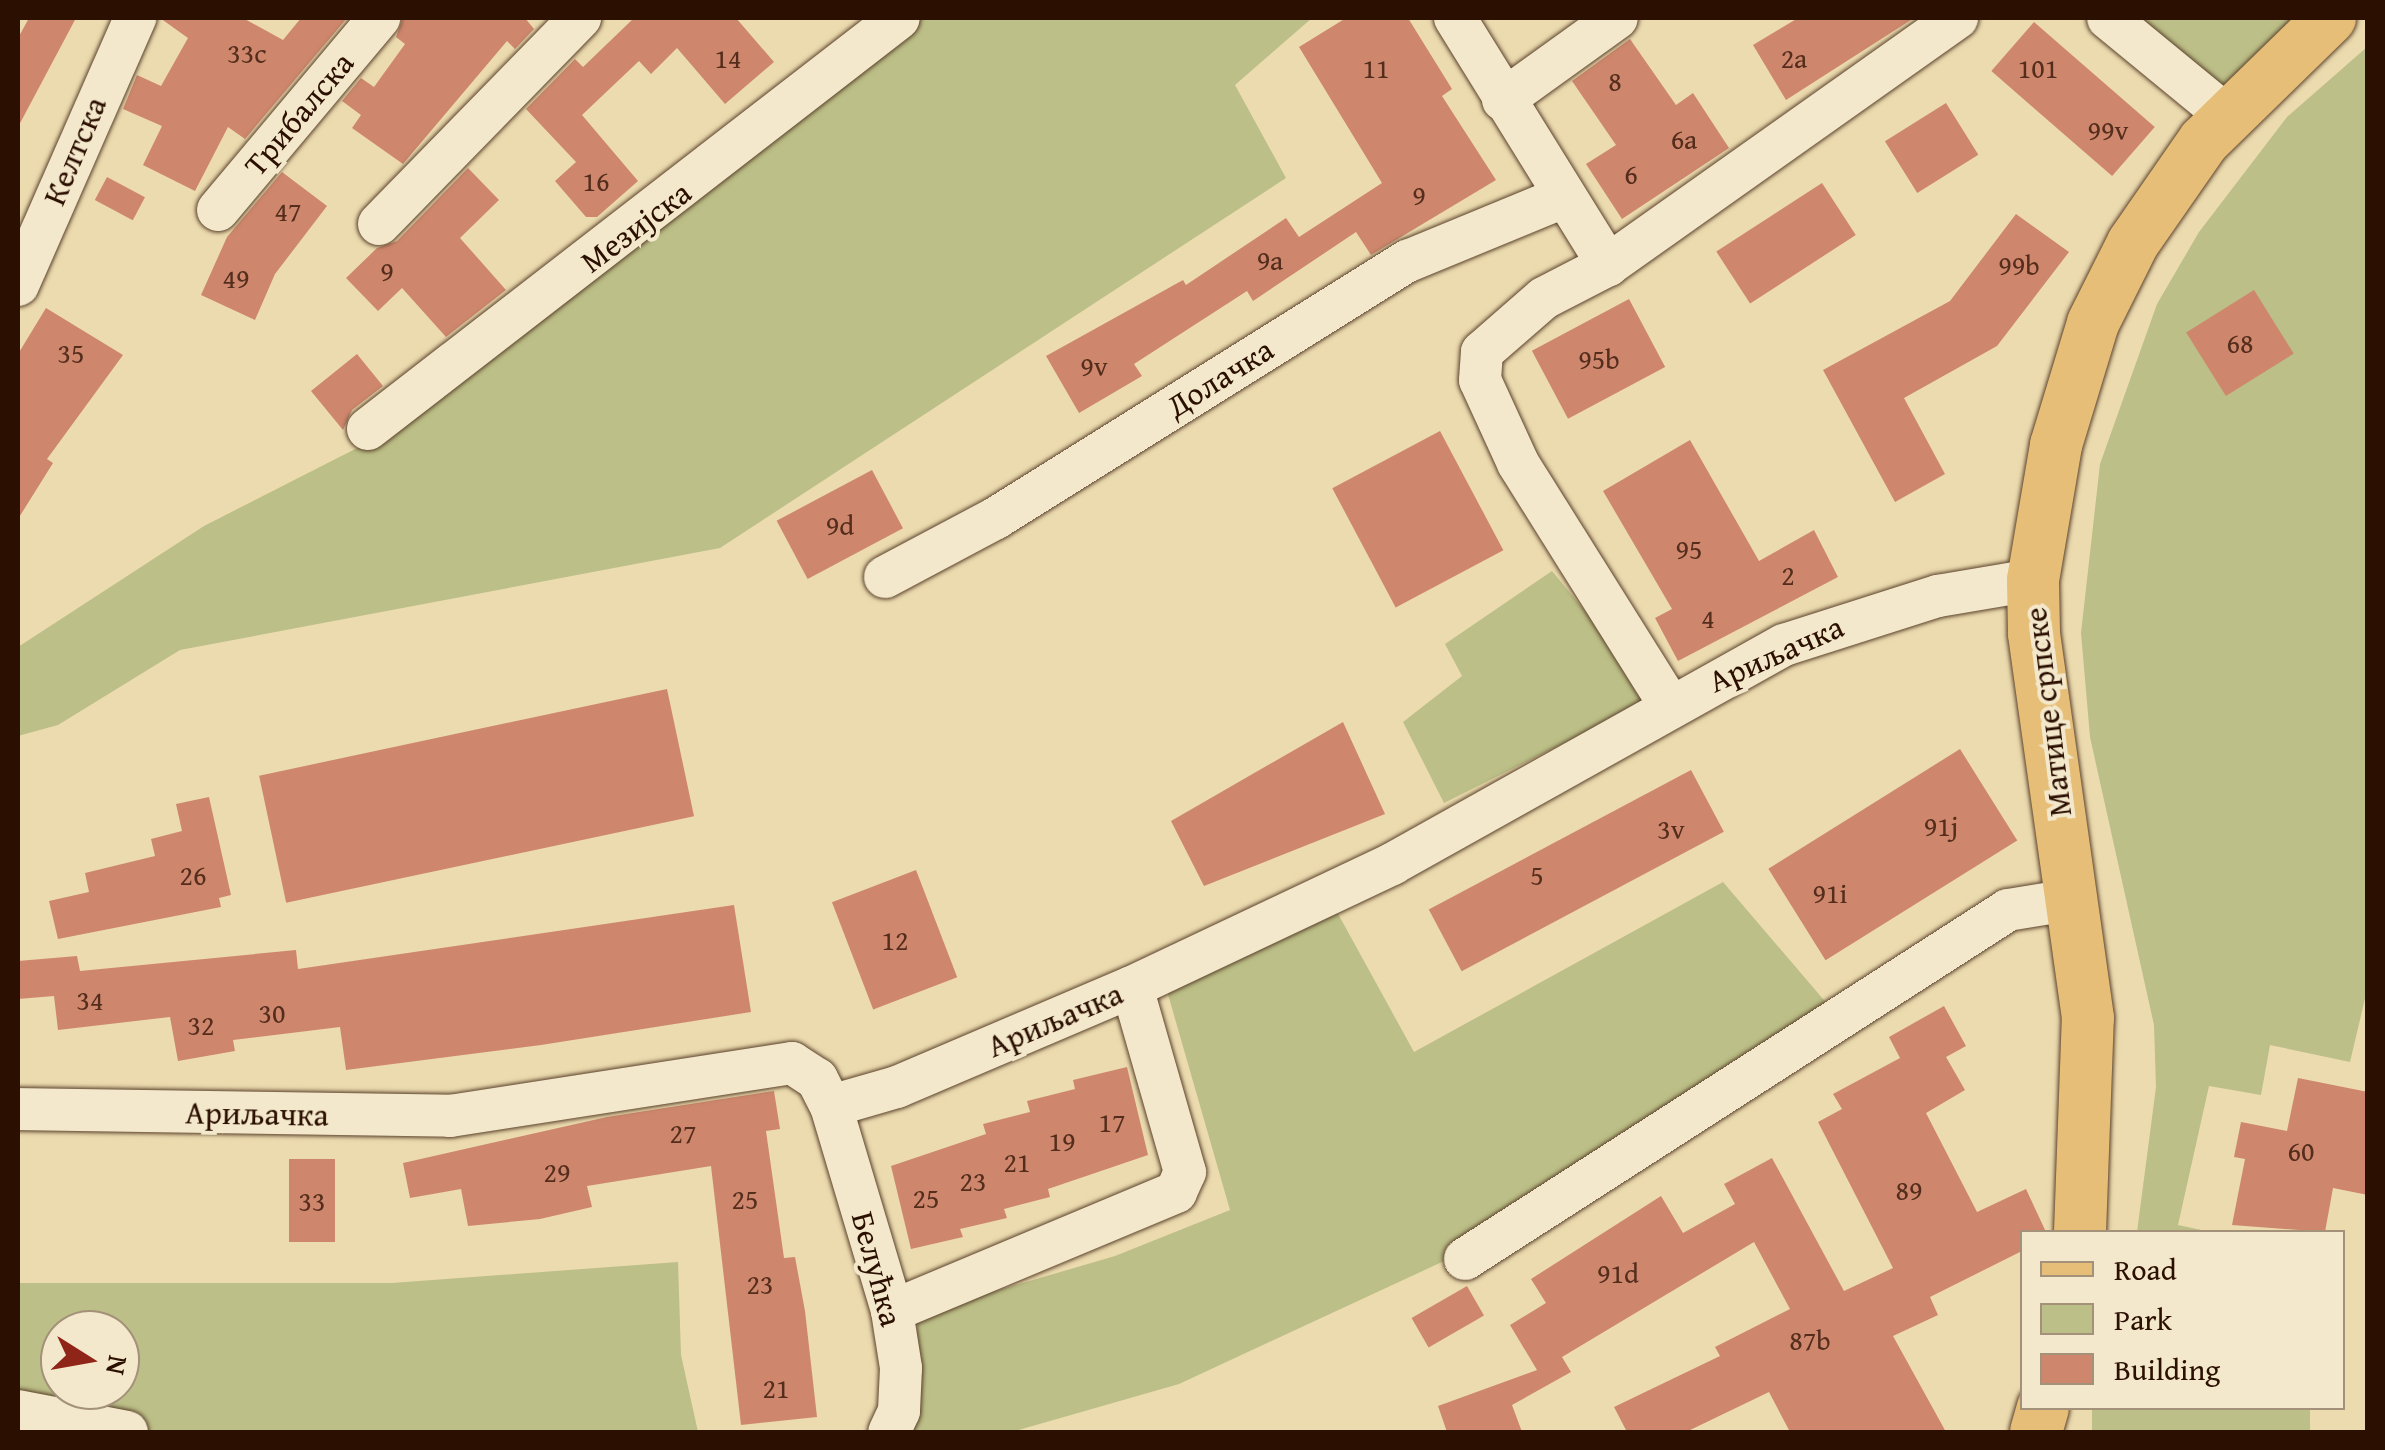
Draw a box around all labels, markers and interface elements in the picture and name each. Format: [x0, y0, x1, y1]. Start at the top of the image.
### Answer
house number: 33c [227, 36, 267, 70]
house number: 14 [715, 41, 741, 75]
house number: 2a [1781, 41, 1807, 75]
street label: Трибалска [236, 44, 362, 184]
house number: 11 [1363, 51, 1389, 85]
house number: 101 [2018, 51, 2058, 85]
house number: 8 [1608, 64, 1622, 98]
street label: Келтска [35, 91, 115, 211]
house number: 99v [2088, 113, 2128, 147]
house number: 6a [1671, 122, 1697, 156]
house number: 6 [1624, 157, 1638, 191]
house number: 16 [583, 164, 609, 198]
street label: Мезијска [573, 173, 699, 281]
house number: 9 [1412, 178, 1426, 212]
house number: 47 [275, 194, 301, 228]
house number: 9a [1257, 243, 1283, 277]
house number: 99b [1998, 248, 2040, 282]
house number: 9 [380, 254, 394, 288]
house number: 49 [223, 261, 249, 295]
house number: 68 [2227, 326, 2253, 360]
street label: Долачка [1159, 330, 1281, 426]
house number: 35 [58, 336, 84, 370]
house number: 95b [1578, 342, 1620, 376]
house number: 9v [1080, 349, 1108, 383]
house number: 9d [826, 508, 854, 542]
house number: 95 [1676, 532, 1702, 566]
house number: 2 [1781, 558, 1795, 592]
house number: 4 [1701, 601, 1715, 635]
street label: Матице српске [2016, 605, 2080, 819]
street label: Ариљачка [1703, 607, 1849, 701]
house number: 91j [1924, 809, 1958, 843]
house number: 3v [1657, 812, 1685, 846]
house number: 26 [180, 858, 206, 892]
house number: 5 [1530, 858, 1544, 892]
house number: 91i [1813, 876, 1847, 910]
house number: 12 [882, 923, 908, 957]
street label: Ариљачка [981, 974, 1129, 1066]
house number: 34 [77, 983, 103, 1017]
house number: 30 [259, 996, 285, 1030]
house number: 32 [188, 1008, 214, 1042]
street label: Ариљачка [185, 1094, 329, 1134]
house number: 17 [1099, 1105, 1125, 1139]
house number: 27 [670, 1116, 696, 1150]
house number: 19 [1049, 1124, 1075, 1158]
house number: 60 [2288, 1134, 2314, 1168]
house number: 21 [1004, 1145, 1030, 1179]
house number: 29 [544, 1155, 570, 1189]
house number: 23 [960, 1164, 986, 1198]
house number: 89 [1896, 1173, 1922, 1207]
house number: 25 [913, 1181, 939, 1215]
house number: 25 [732, 1182, 758, 1216]
house number: 33 [299, 1184, 325, 1218]
street label: Белућка [843, 1208, 911, 1330]
legend [2020, 1230, 2345, 1410]
text: Road [2114, 1247, 2177, 1291]
house number: 91d [1597, 1256, 1639, 1290]
house number: 23 [747, 1267, 773, 1301]
text: Park [2114, 1297, 2172, 1341]
north arrow [40, 1310, 140, 1410]
house number: 87b [1789, 1323, 1831, 1357]
text: Building [2114, 1347, 2220, 1391]
text: N [96, 1352, 140, 1379]
house number: 21 [763, 1371, 789, 1405]

